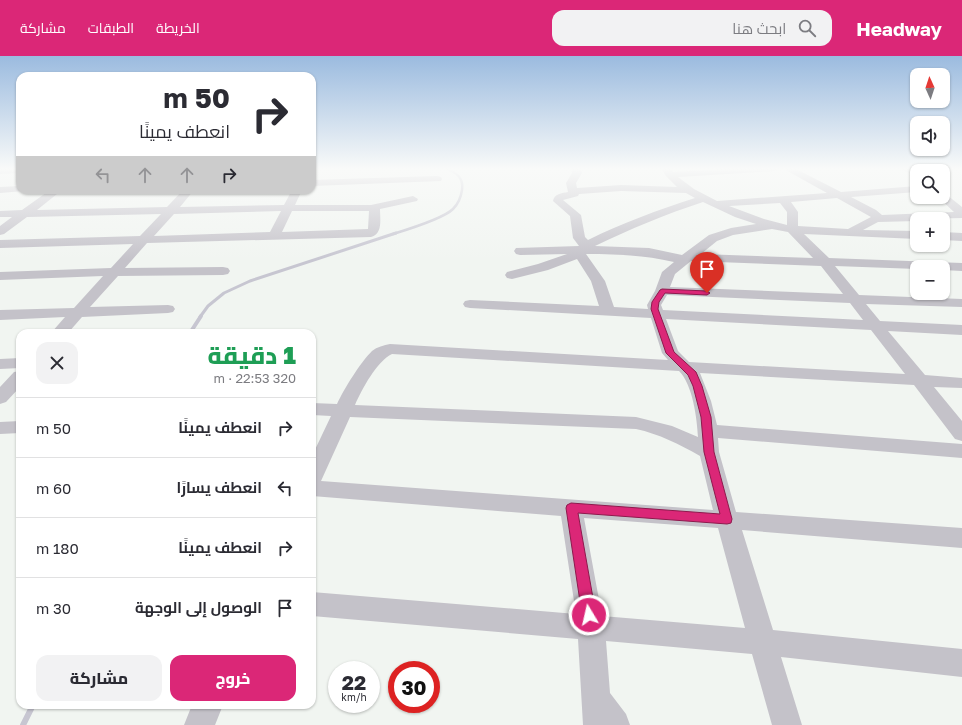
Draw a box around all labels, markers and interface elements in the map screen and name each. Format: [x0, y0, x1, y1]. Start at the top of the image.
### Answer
search box [552, 10, 832, 46]
icon: search [796, 17, 818, 39]
text: Headway [856, 17, 942, 40]
text: مشاركة [20, 19, 66, 36]
text: الطبقات [88, 19, 134, 36]
text: الخريطة [156, 19, 200, 36]
text: ابحث هنا [732, 19, 786, 37]
north arrow [910, 68, 950, 108]
map controls [910, 68, 950, 300]
text: 50 m [163, 81, 230, 114]
icon: right [244, 88, 296, 140]
button: sound [910, 116, 950, 156]
text: انعطف يمينًا [139, 120, 230, 142]
icon: left [92, 164, 114, 186]
icon: ahead [134, 164, 156, 186]
icon: ahead [176, 164, 198, 186]
icon: right [218, 164, 240, 186]
button: search [910, 164, 950, 204]
button: + [910, 212, 950, 252]
pin [690, 252, 724, 293]
icon: arrive [696, 258, 718, 280]
button: − [910, 260, 950, 300]
text: 1 دقيقة [208, 340, 296, 369]
button: close [36, 342, 78, 384]
text: 320 m · 22:53 [214, 370, 296, 386]
icon: right [274, 417, 296, 439]
text: انعطف يمينًا [178, 418, 262, 436]
text: 50 m [36, 419, 71, 437]
icon: left [274, 477, 296, 499]
text: انعطف يسارًا [176, 478, 262, 496]
text: 60 m [36, 479, 71, 497]
icon: right [274, 537, 296, 559]
text: انعطف يمينًا [178, 538, 262, 556]
text: 180 m [36, 539, 79, 557]
position arrow [568, 594, 610, 636]
icon: arrive [274, 597, 296, 619]
text: الوصول إلى الوجهة [135, 598, 262, 616]
text: 30 m [36, 599, 71, 617]
button: مشاركة [36, 655, 162, 701]
button: خروج [170, 655, 296, 701]
speed limit sign: 30 [388, 661, 440, 713]
text: 22 [342, 670, 366, 694]
text: km/h [341, 691, 367, 703]

